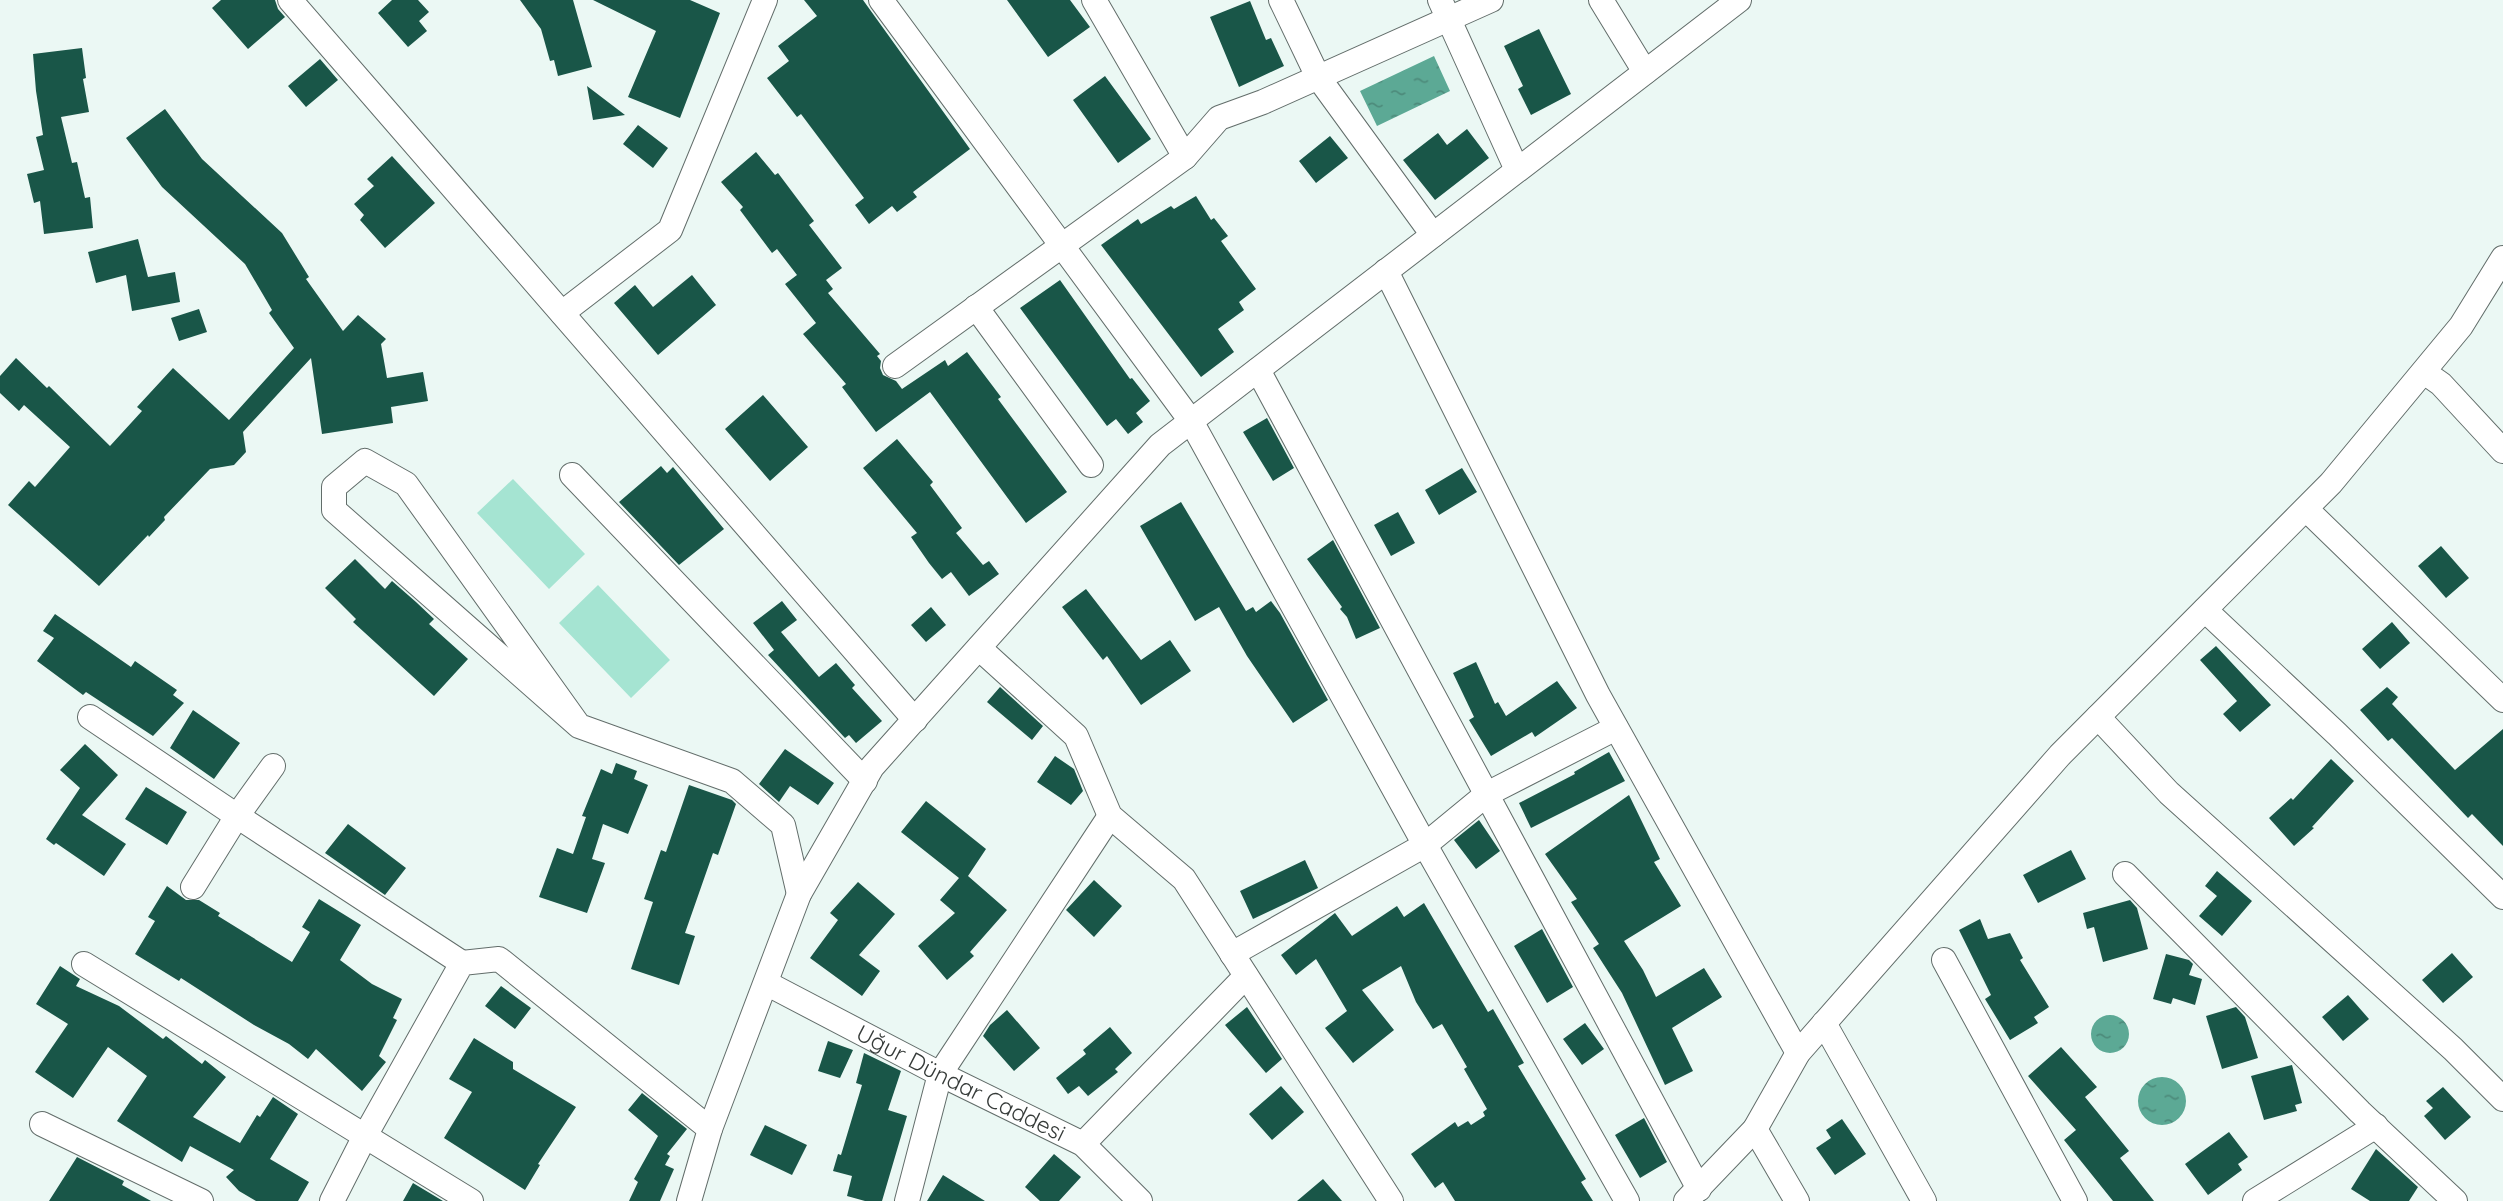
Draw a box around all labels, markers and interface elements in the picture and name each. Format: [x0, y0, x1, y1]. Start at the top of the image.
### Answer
street label: Uğur Dündar Caddesi [851, 1018, 1070, 1147]

